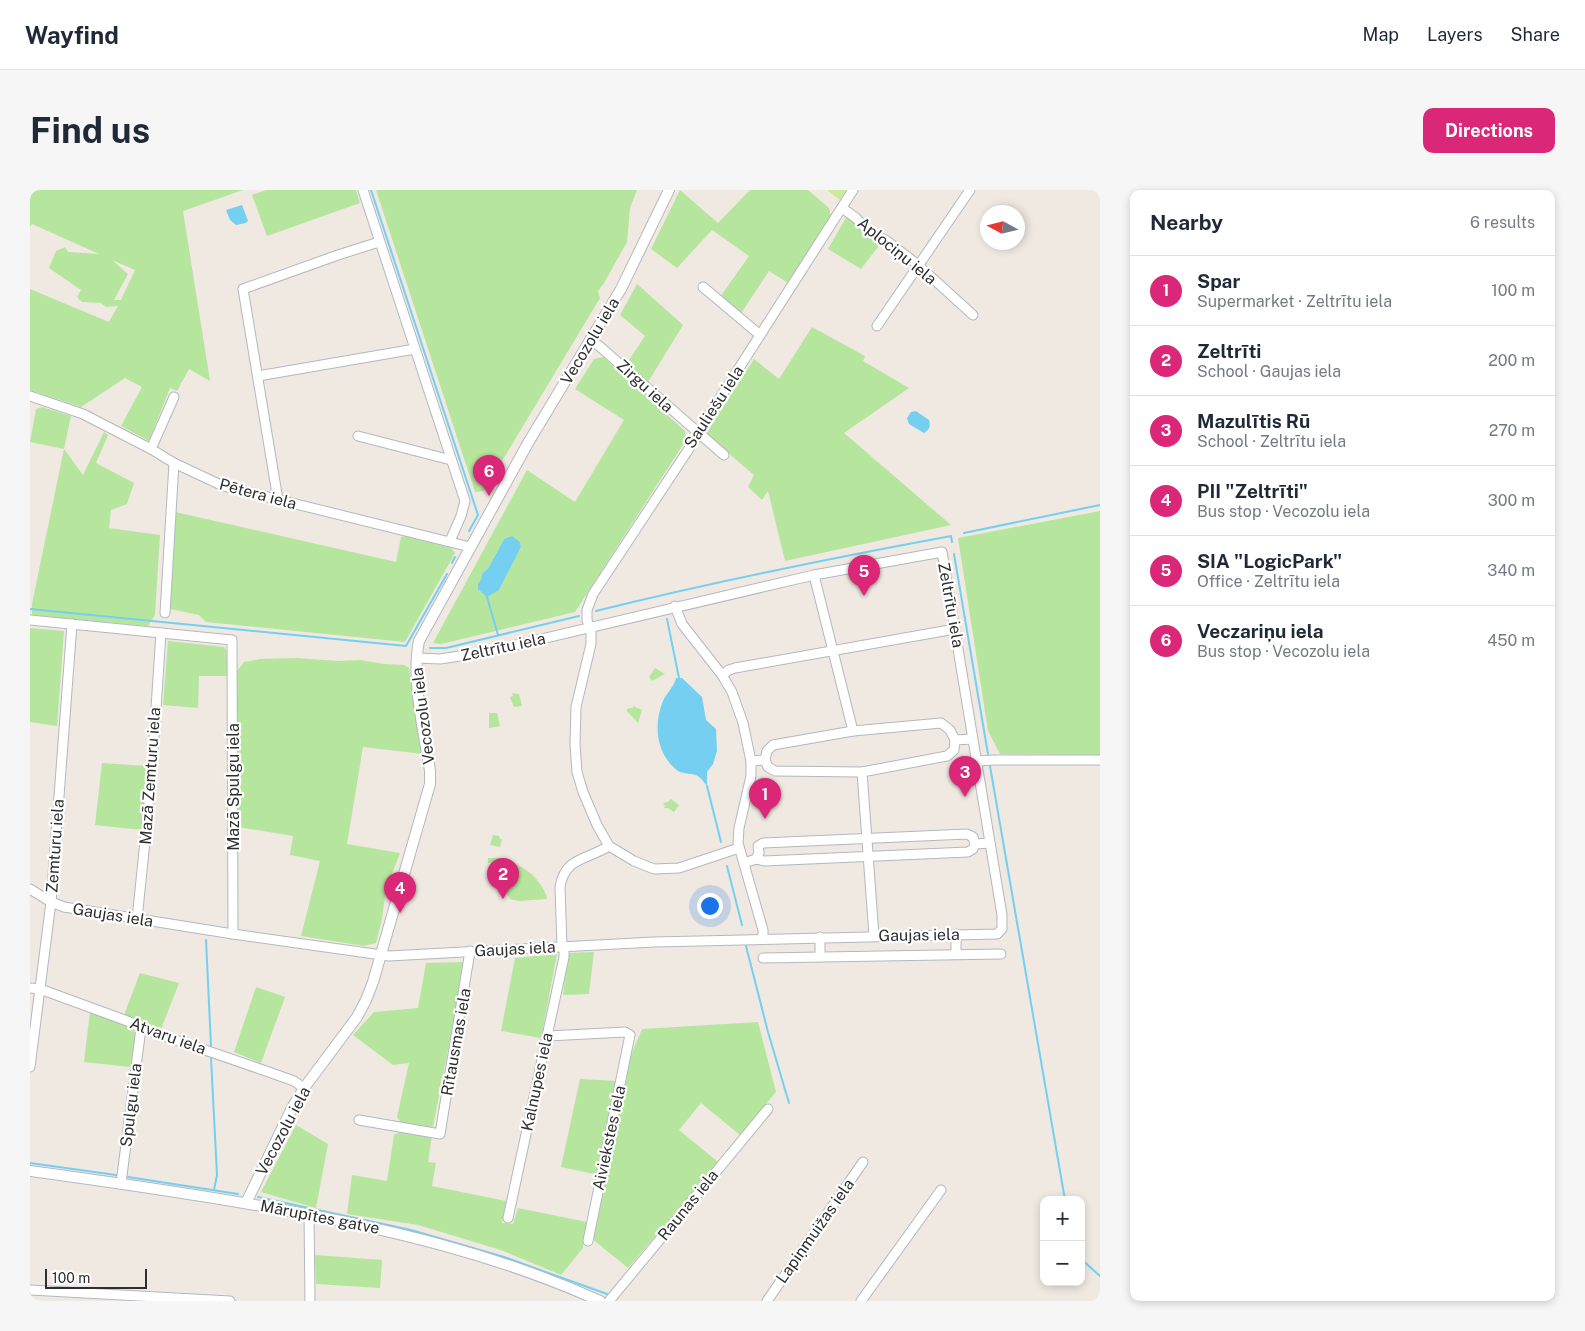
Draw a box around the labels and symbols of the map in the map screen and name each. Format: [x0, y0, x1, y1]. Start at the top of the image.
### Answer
north arrow [980, 205, 1025, 250]
street label: Aplociņu iela [854, 213, 940, 289]
street label: Vecozolu iela [557, 294, 623, 388]
street label: Zirgu iela [613, 356, 677, 416]
street label: Sauliešu iela [680, 362, 748, 452]
pin: 6 [473, 455, 505, 496]
street label: Pētera iela [217, 475, 299, 513]
pin: 5 [848, 555, 880, 596]
street label: Zeltrītu iela [934, 561, 968, 649]
street label: Zeltrītu iela [459, 629, 547, 665]
street label: Vecozolu iela [408, 666, 438, 766]
street label: Mazā Zemturu iela [136, 707, 164, 845]
street label: Mazā Spulgu iela [224, 723, 243, 851]
pin: 3 [949, 756, 981, 797]
pin: 1 [749, 778, 781, 819]
street label: Zemturu iela [42, 798, 68, 894]
pin: 2 [487, 858, 519, 899]
pin: 4 [384, 872, 416, 913]
your location [697, 893, 723, 919]
street label: Gaujas iela [71, 899, 155, 931]
street label: Gaujas iela [878, 925, 960, 945]
street label: Gaujas iela [474, 937, 556, 961]
street label: Rītausmas iela [437, 987, 475, 1097]
street label: Atvaru iela [127, 1013, 209, 1059]
street label: Kalnupes iela [517, 1031, 557, 1133]
street label: Spulgu iela [116, 1062, 146, 1148]
street label: Vecozolu iela [252, 1083, 314, 1179]
street label: Aiviekstes iela [589, 1084, 629, 1192]
street label: Raunas iela [654, 1166, 722, 1244]
street label: Lapiņmuižas iela [772, 1175, 858, 1287]
street label: Mārupītes gatve [259, 1196, 381, 1238]
scale bar [45, 1266, 148, 1289]

